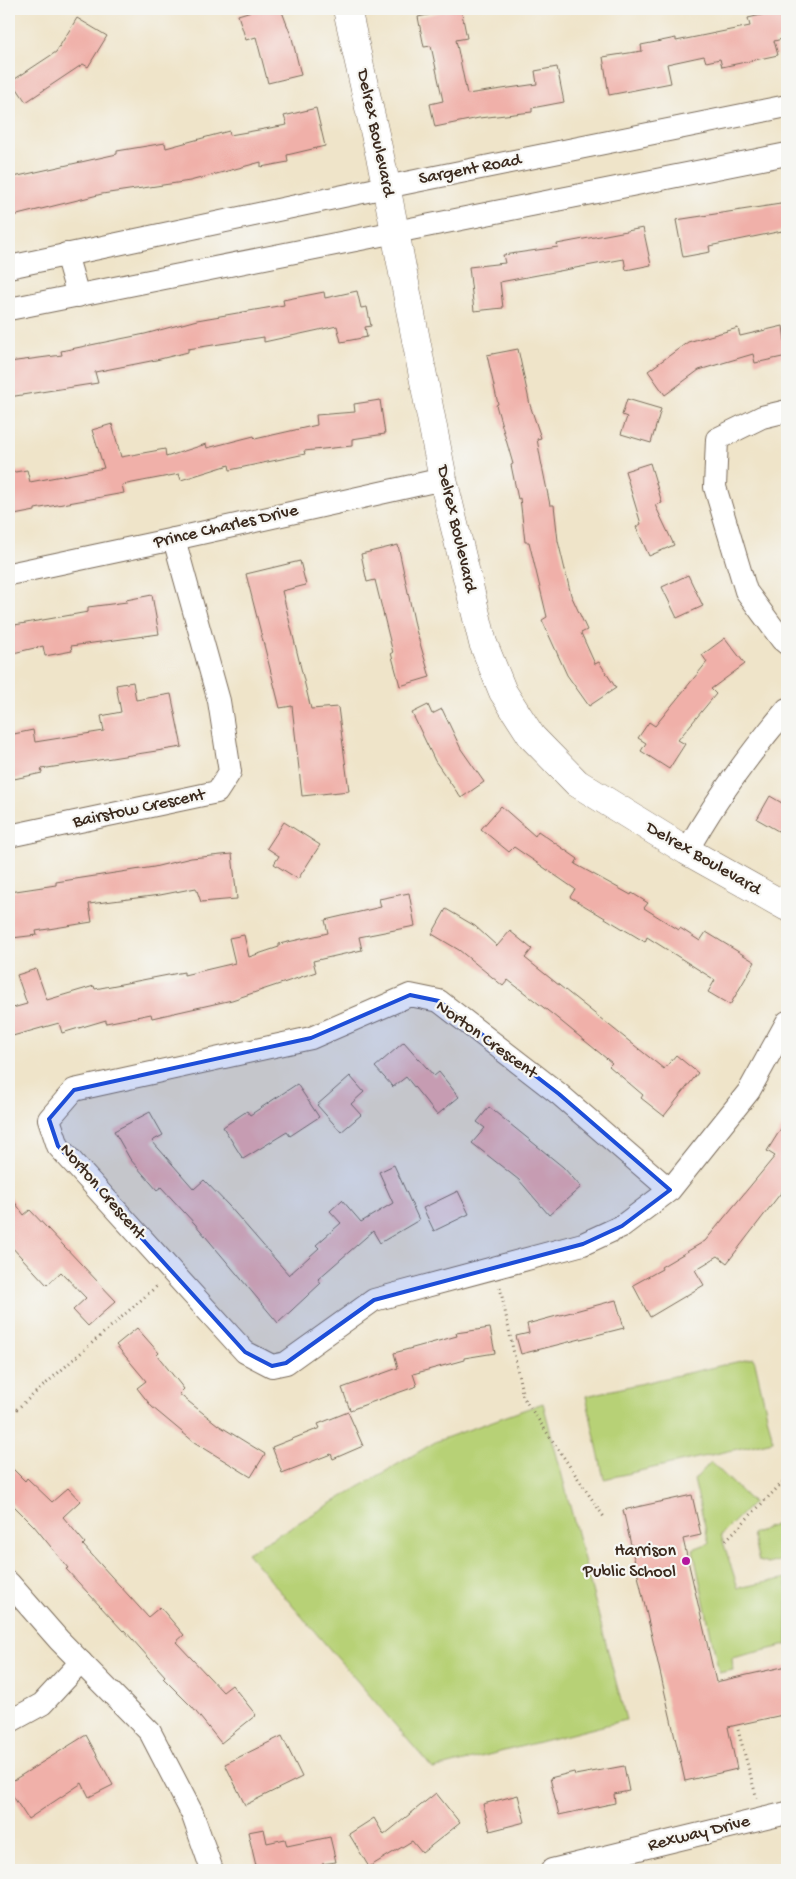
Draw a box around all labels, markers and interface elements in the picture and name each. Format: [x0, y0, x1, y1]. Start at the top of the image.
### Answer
street label: Delrex Boulevard [351, 67, 399, 200]
street label: Sargent Road [417, 150, 524, 190]
street label: Delrex Boulevard [431, 463, 481, 596]
street label: Prince Charles Drive [151, 500, 301, 554]
street label: Bairstow Crescent [70, 784, 209, 833]
street label: Delrex Boulevard [641, 817, 766, 901]
street label: Norton Crescent [431, 996, 542, 1085]
street label: Norton Crescent [55, 1140, 150, 1246]
place label: Harrison Public School [582, 1541, 676, 1583]
marker: Harrison Public School [680, 1555, 692, 1567]
street label: Rexway Drive [646, 1811, 753, 1857]

